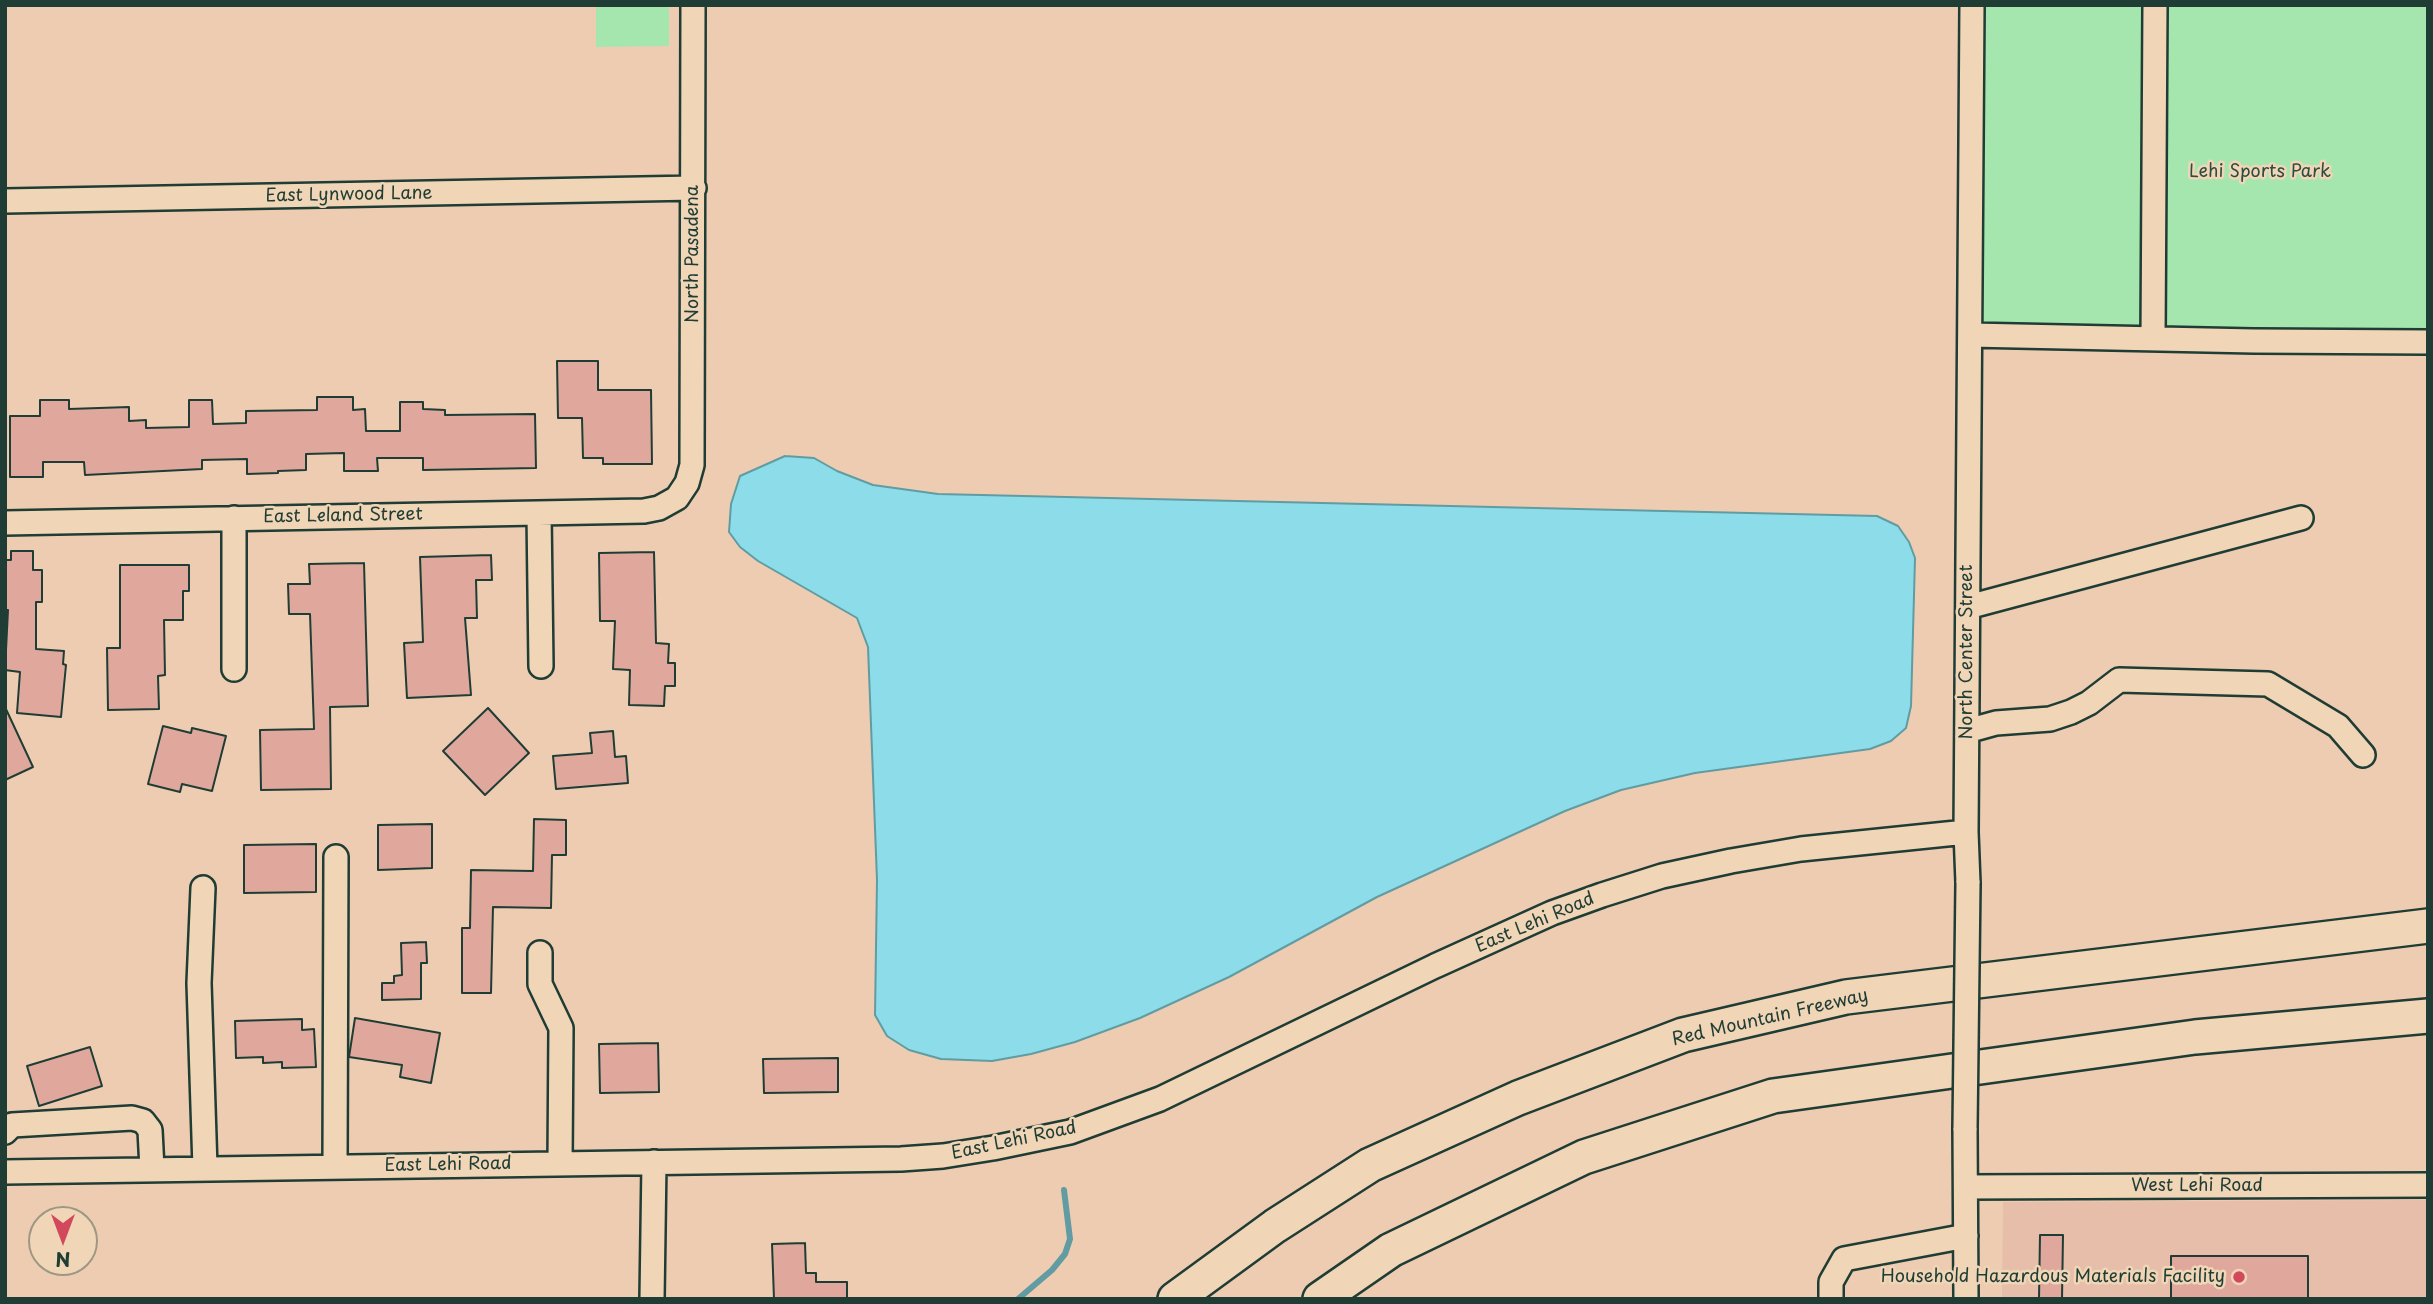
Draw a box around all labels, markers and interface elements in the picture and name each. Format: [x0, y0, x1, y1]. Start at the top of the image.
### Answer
park label: Lehi Sports Park [2189, 161, 2331, 183]
street label: East Lynwood Lane [265, 183, 433, 207]
street label: North Pasadena [682, 185, 704, 323]
street label: East Leland Street [263, 504, 423, 528]
street label: North Center Street [1956, 565, 1978, 739]
street label: East Lehi Road [1472, 888, 1598, 958]
street label: Red Mountain Freeway [1670, 985, 1870, 1051]
street label: East Lehi Road [950, 1117, 1078, 1165]
street label: East Lehi Road [384, 1153, 512, 1177]
street label: West Lehi Road [2131, 1175, 2263, 1197]
north arrow [28, 1206, 98, 1276]
text: N [55, 1246, 71, 1274]
place label: Household Hazardous Materials Facility [1881, 1266, 2225, 1288]
marker: Household Hazardous Materials Facility [2231, 1269, 2247, 1285]

